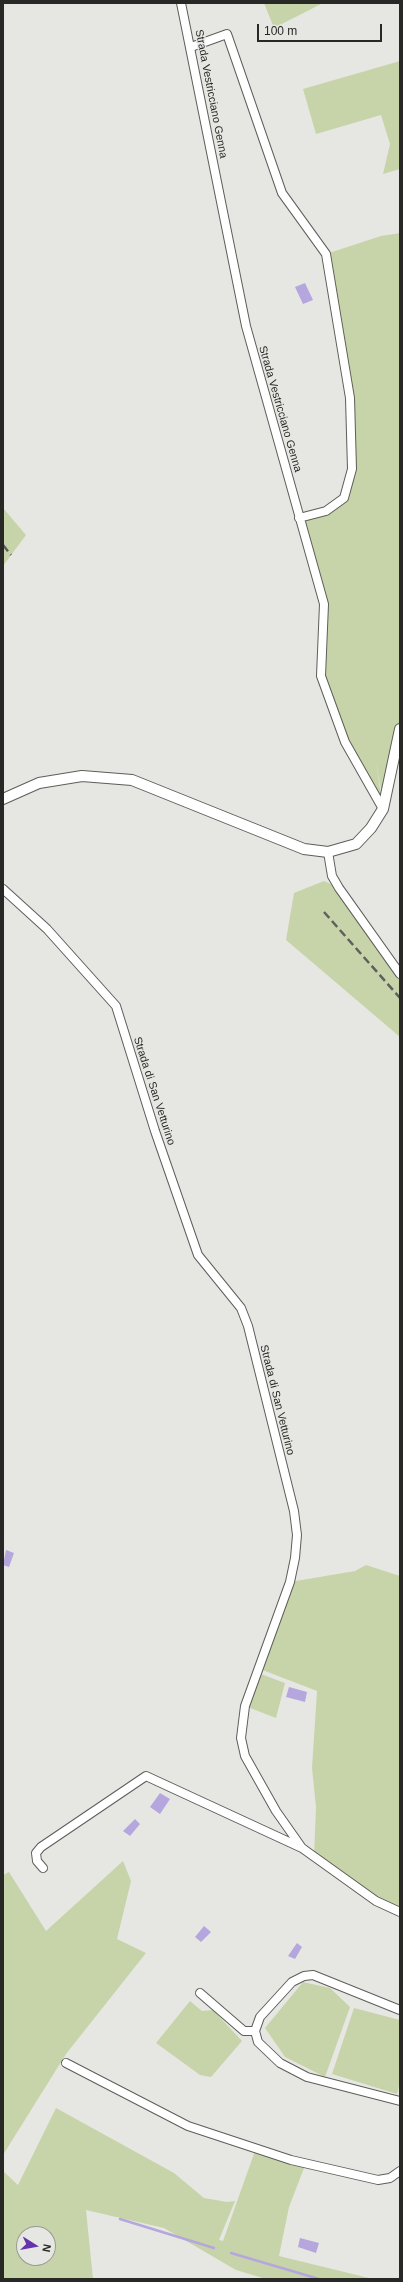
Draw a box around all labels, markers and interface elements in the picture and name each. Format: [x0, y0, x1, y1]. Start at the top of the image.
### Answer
scale bar [259, 16, 384, 42]
text: 100 m [264, 24, 297, 38]
street label: Strada Vestricciano Genna [192, 29, 230, 159]
street label: Strada Vestricciano Genna [256, 344, 304, 474]
street label: Strada di San Vetturino [130, 1035, 178, 1147]
street label: Strada di San Vetturino [257, 1344, 297, 1456]
north arrow [16, 2226, 56, 2266]
text: N [40, 2243, 53, 2253]

